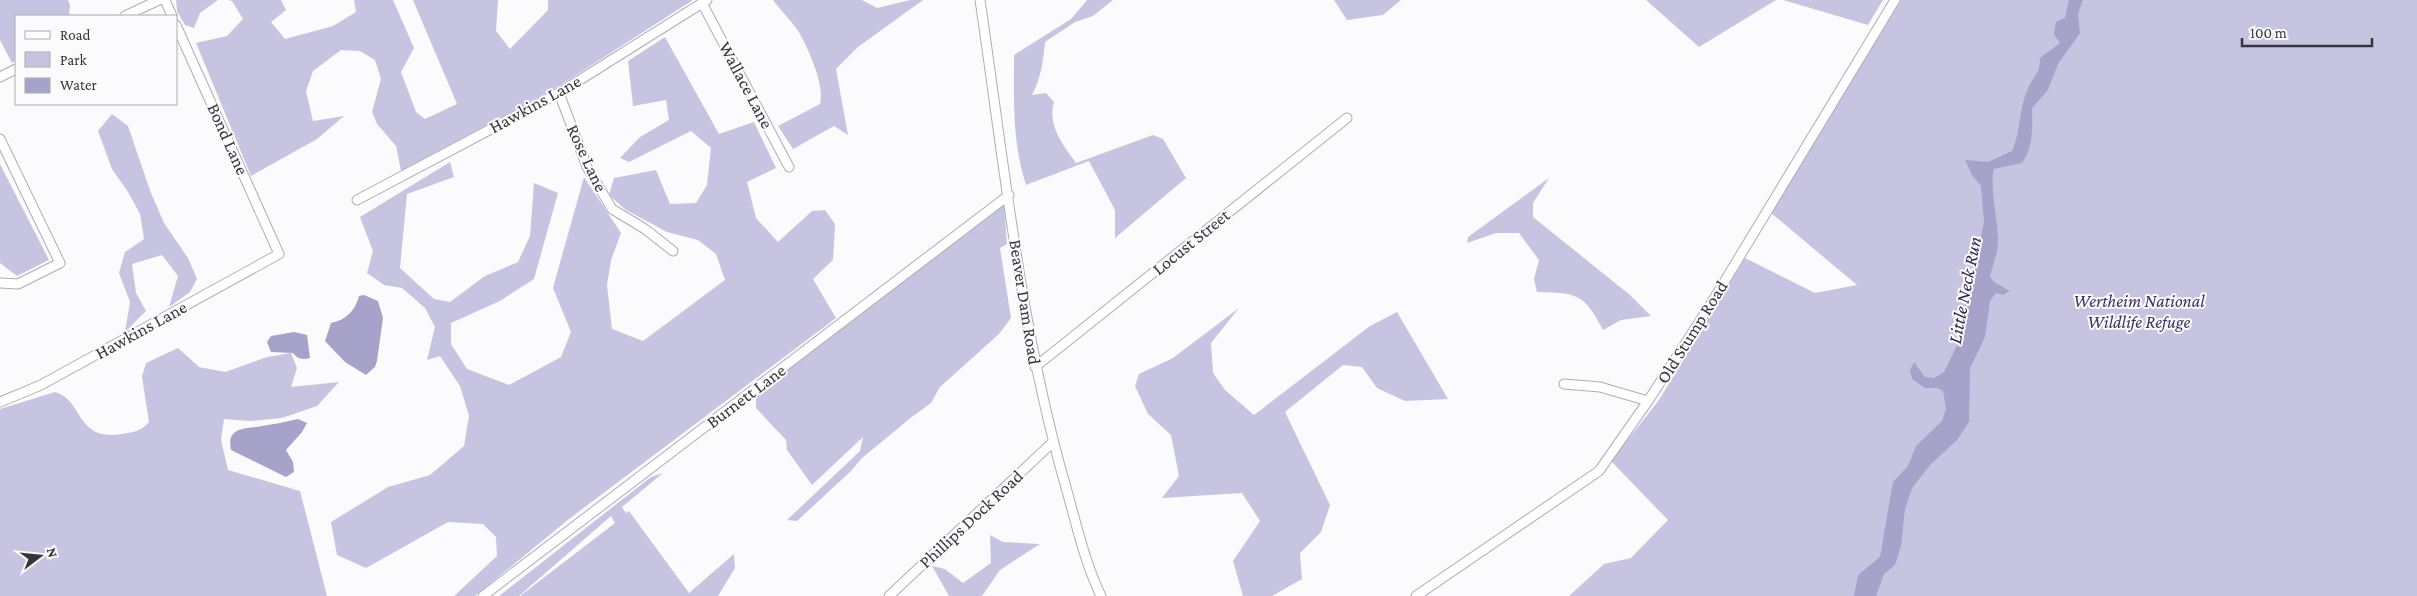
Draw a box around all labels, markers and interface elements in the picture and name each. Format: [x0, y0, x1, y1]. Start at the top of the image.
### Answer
legend [15, 15, 178, 105]
scale bar [2242, 15, 2372, 47]
text: 100 m [2250, 25, 2287, 41]
text: Road [60, 27, 91, 43]
street label: Wallace Lane [715, 38, 777, 132]
text: Park [60, 52, 87, 68]
street label: Hawkins Lane [486, 71, 584, 137]
text: Water [60, 77, 97, 93]
street label: Bond Lane [203, 100, 253, 178]
street label: Rose Lane [563, 121, 611, 195]
street label: Locust Street [1148, 204, 1234, 279]
water label: Little Neck Run [1944, 235, 1985, 345]
street label: Beaver Dam Road [1005, 238, 1045, 367]
street label: Old Stump Road [1652, 277, 1732, 387]
park label: Wertheim National Wildlife Refuge [2073, 291, 2205, 332]
street label: Hawkins Lane [92, 297, 190, 363]
street label: Burnett Lane [703, 360, 789, 432]
street label: Phillips Dock Road [915, 466, 1027, 572]
north arrow [15, 531, 65, 581]
text: N [43, 546, 62, 560]

